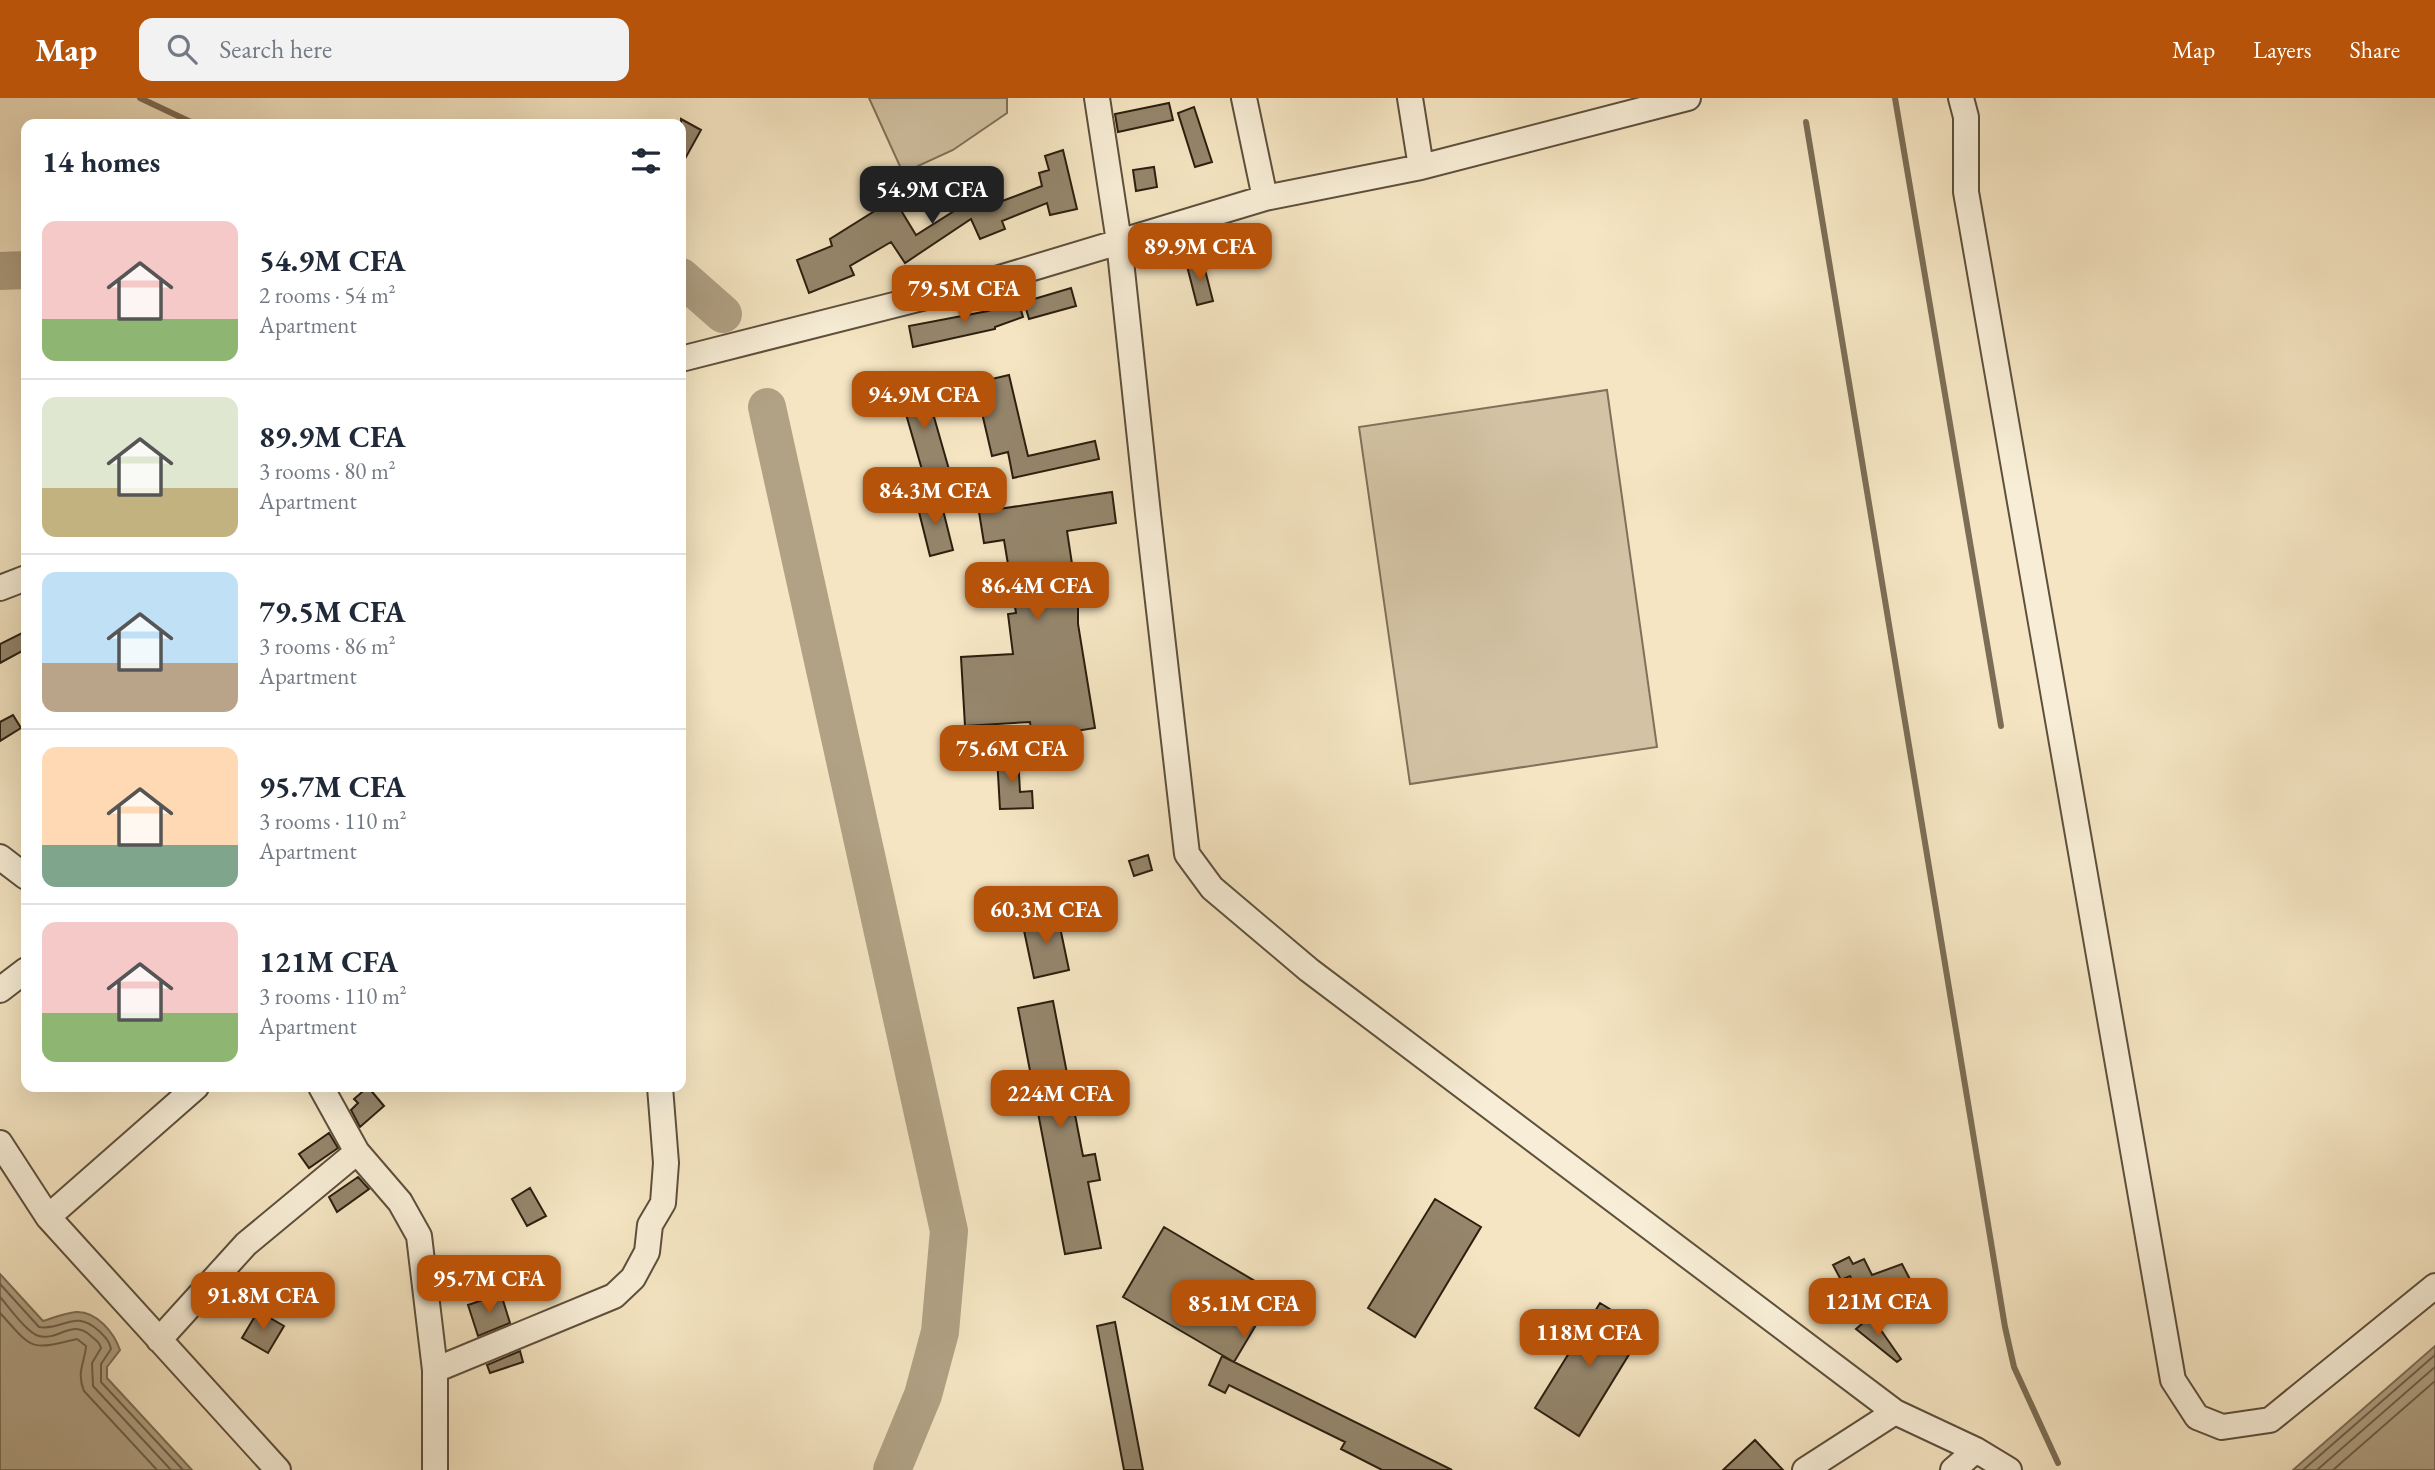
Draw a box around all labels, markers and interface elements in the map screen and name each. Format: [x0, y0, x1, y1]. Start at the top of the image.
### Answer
search box [139, 18, 629, 81]
text: Map [35, 28, 97, 71]
icon: search [163, 30, 201, 68]
text: Search here [219, 32, 332, 66]
text: Map [2172, 34, 2215, 65]
text: Layers [2253, 34, 2312, 65]
text: Share [2350, 34, 2400, 65]
text: 14 homes [42, 142, 160, 181]
icon: filters [627, 142, 665, 180]
pin: 54.9M CFA [852, 166, 1012, 226]
text: 54.9M CFA [876, 174, 988, 204]
pin: 89.9M CFA [1120, 223, 1280, 283]
text: 89.9M CFA [1144, 231, 1256, 261]
text: 54.9M CFA [259, 241, 406, 280]
icon: home [98, 249, 182, 333]
pin: 79.5M CFA [884, 266, 1044, 325]
text: 79.5M CFA [908, 273, 1020, 303]
text: 2 rooms · 54 m² [259, 280, 396, 310]
text: Apartment [259, 310, 357, 340]
pin: 94.9M CFA [844, 372, 1004, 431]
text: 94.9M CFA [868, 379, 980, 409]
text: 89.9M CFA [259, 417, 406, 456]
icon: home [98, 425, 182, 509]
text: 3 rooms · 80 m² [259, 456, 396, 486]
pin: 84.3M CFA [855, 468, 1015, 527]
text: 84.3M CFA [879, 475, 991, 505]
text: Apartment [259, 486, 357, 516]
pin: 86.4M CFA [957, 562, 1117, 622]
text: 86.4M CFA [981, 570, 1093, 600]
text: 79.5M CFA [259, 592, 406, 631]
icon: home [98, 600, 182, 684]
text: 3 rooms · 86 m² [259, 631, 396, 661]
text: Apartment [259, 661, 357, 691]
pin: 75.6M CFA [932, 726, 1092, 785]
text: 75.6M CFA [956, 733, 1068, 763]
text: 95.7M CFA [259, 767, 406, 806]
icon: home [98, 775, 182, 859]
text: 3 rooms · 110 m² [259, 806, 407, 836]
text: Apartment [259, 836, 357, 866]
pin: 60.3M CFA [966, 886, 1126, 946]
text: 60.3M CFA [990, 894, 1102, 924]
text: 121M CFA [259, 942, 398, 981]
icon: home [98, 950, 182, 1034]
text: 3 rooms · 110 m² [259, 981, 407, 1011]
text: Apartment [259, 1011, 357, 1041]
pin: 224M CFA [988, 1070, 1132, 1130]
text: 224M CFA [1007, 1078, 1113, 1108]
pin: 95.7M CFA [409, 1256, 569, 1315]
text: 95.7M CFA [433, 1263, 545, 1293]
pin: 91.8M CFA [183, 1272, 343, 1332]
pin: 121M CFA [1806, 1278, 1950, 1338]
text: 91.8M CFA [207, 1280, 319, 1310]
pin: 85.1M CFA [1164, 1280, 1324, 1340]
text: 121M CFA [1825, 1286, 1931, 1316]
text: 85.1M CFA [1188, 1288, 1300, 1318]
pin: 118M CFA [1517, 1310, 1661, 1369]
text: 118M CFA [1536, 1317, 1642, 1347]

